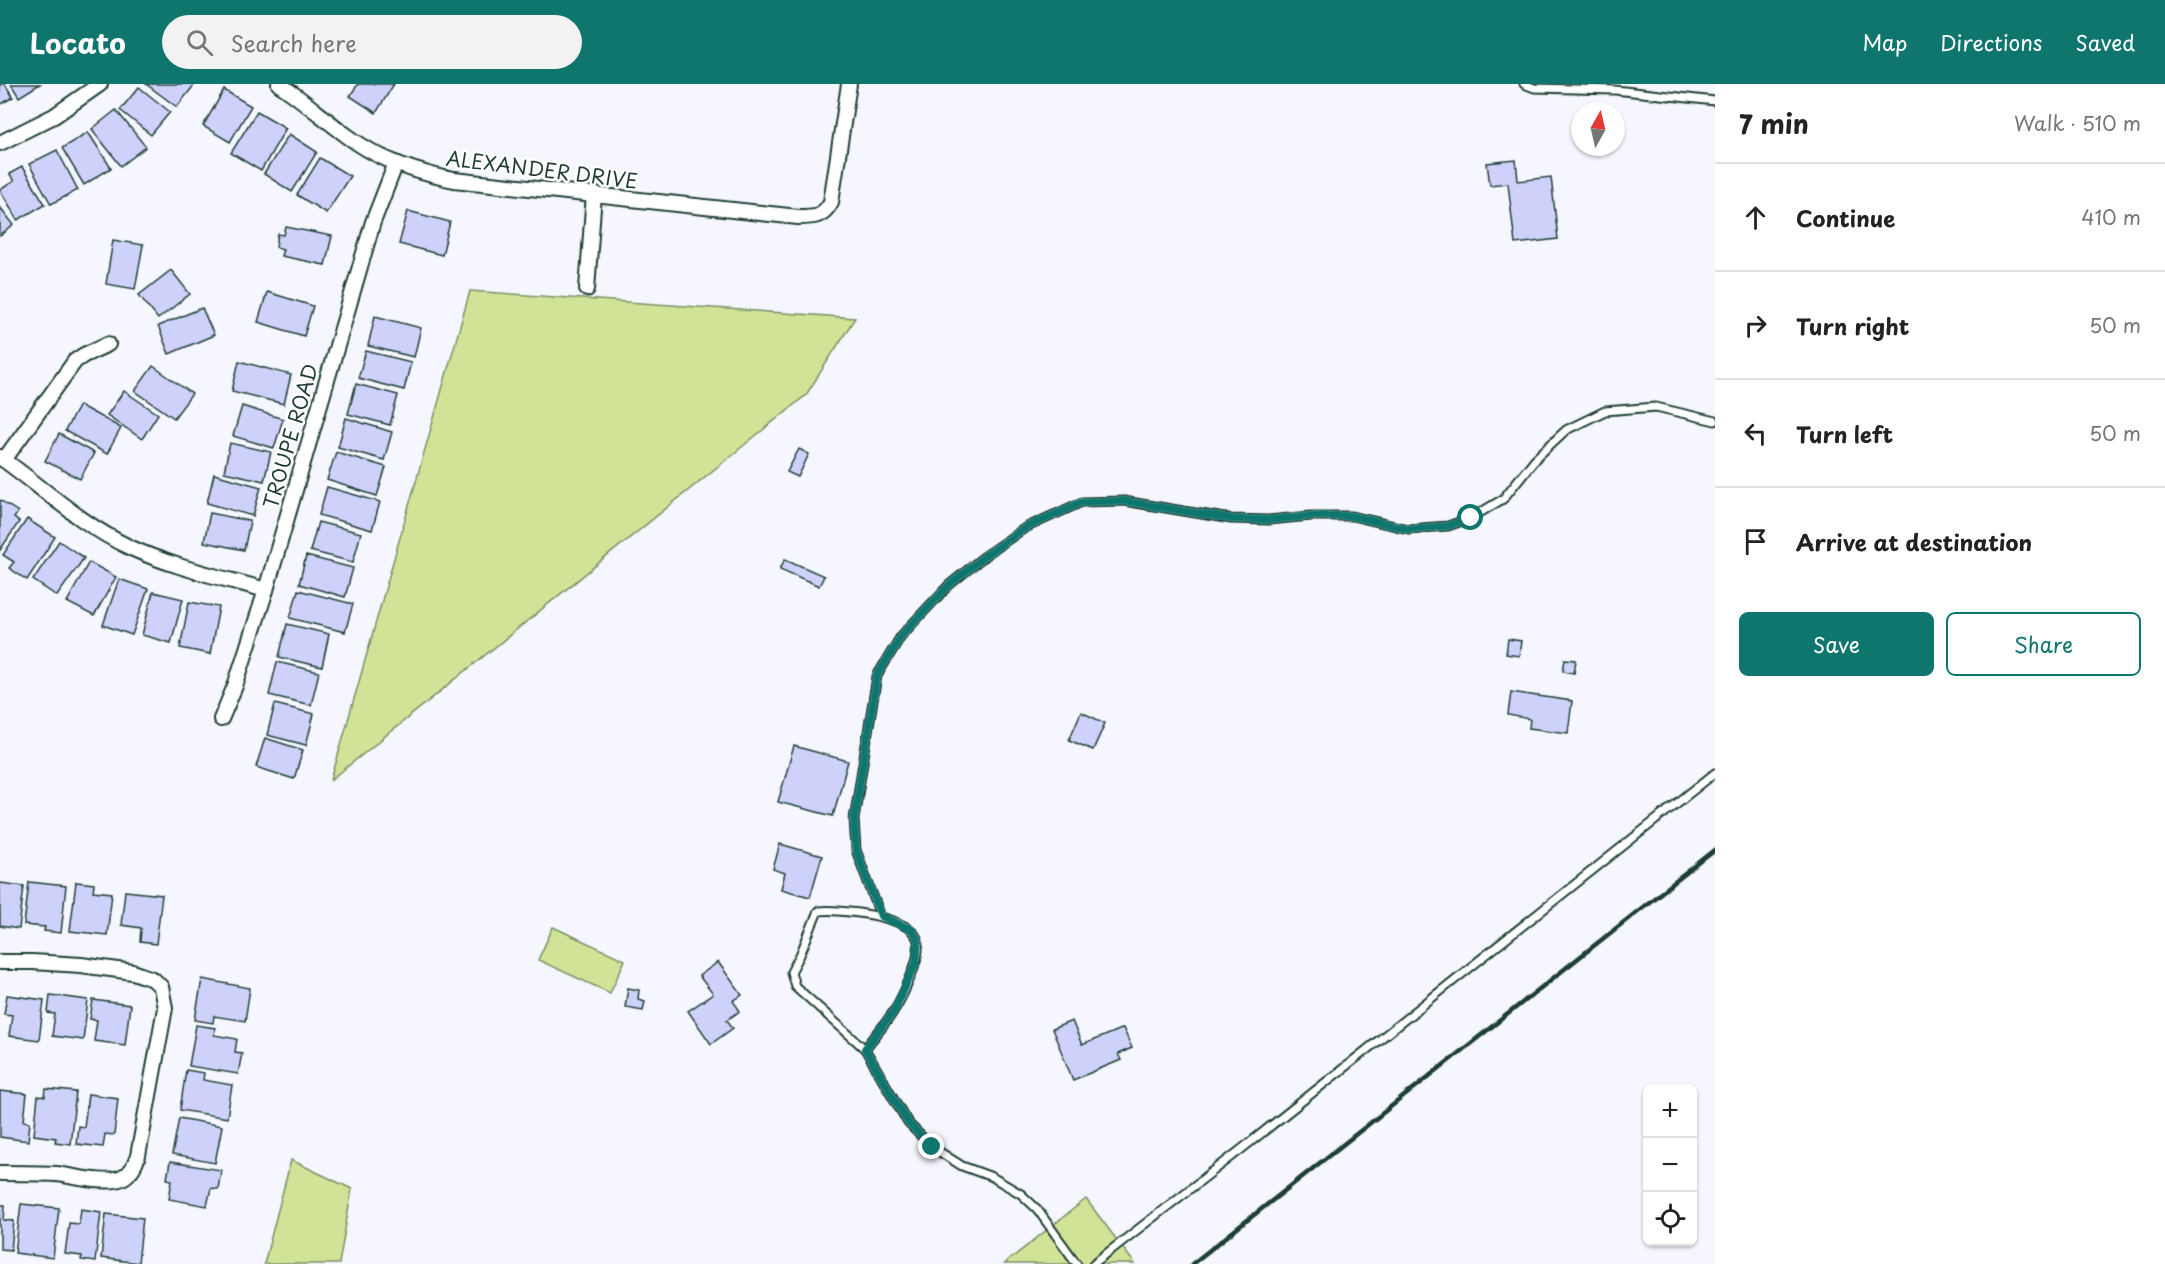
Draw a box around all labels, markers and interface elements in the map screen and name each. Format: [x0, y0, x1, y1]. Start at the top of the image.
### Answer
search box [162, 15, 582, 69]
text: Locato [30, 21, 126, 64]
icon: search [183, 26, 216, 59]
text: Search here [231, 26, 357, 59]
text: Map [1862, 26, 1907, 58]
text: Directions [1940, 26, 2042, 58]
text: Saved [2075, 26, 2135, 58]
north arrow [1571, 102, 1625, 156]
text: 7 min [1739, 104, 1809, 143]
text: Walk · 510 m [2014, 108, 2141, 138]
street label: ALEXANDER DRIVE [444, 142, 640, 196]
icon: ahead [1739, 201, 1772, 234]
text: Continue [1796, 201, 1895, 234]
text: 410 m [2081, 202, 2141, 232]
icon: right [1739, 309, 1772, 342]
text: Turn right [1796, 309, 1909, 342]
text: 50 m [2089, 310, 2141, 340]
street label: TROUPE ROAD [255, 360, 325, 512]
icon: left [1739, 417, 1772, 450]
text: Turn left [1796, 417, 1893, 450]
text: 50 m [2089, 418, 2141, 448]
route start [1457, 504, 1483, 530]
icon: arrive [1739, 525, 1772, 558]
text: Arrive at destination [1796, 525, 2032, 558]
button: Save [1739, 612, 1934, 676]
button: Share [1946, 612, 2141, 676]
map controls [1643, 1084, 1697, 1246]
button: + [1643, 1084, 1697, 1138]
route end [918, 1133, 944, 1159]
button: − [1643, 1138, 1697, 1192]
button: locate [1643, 1192, 1697, 1246]

